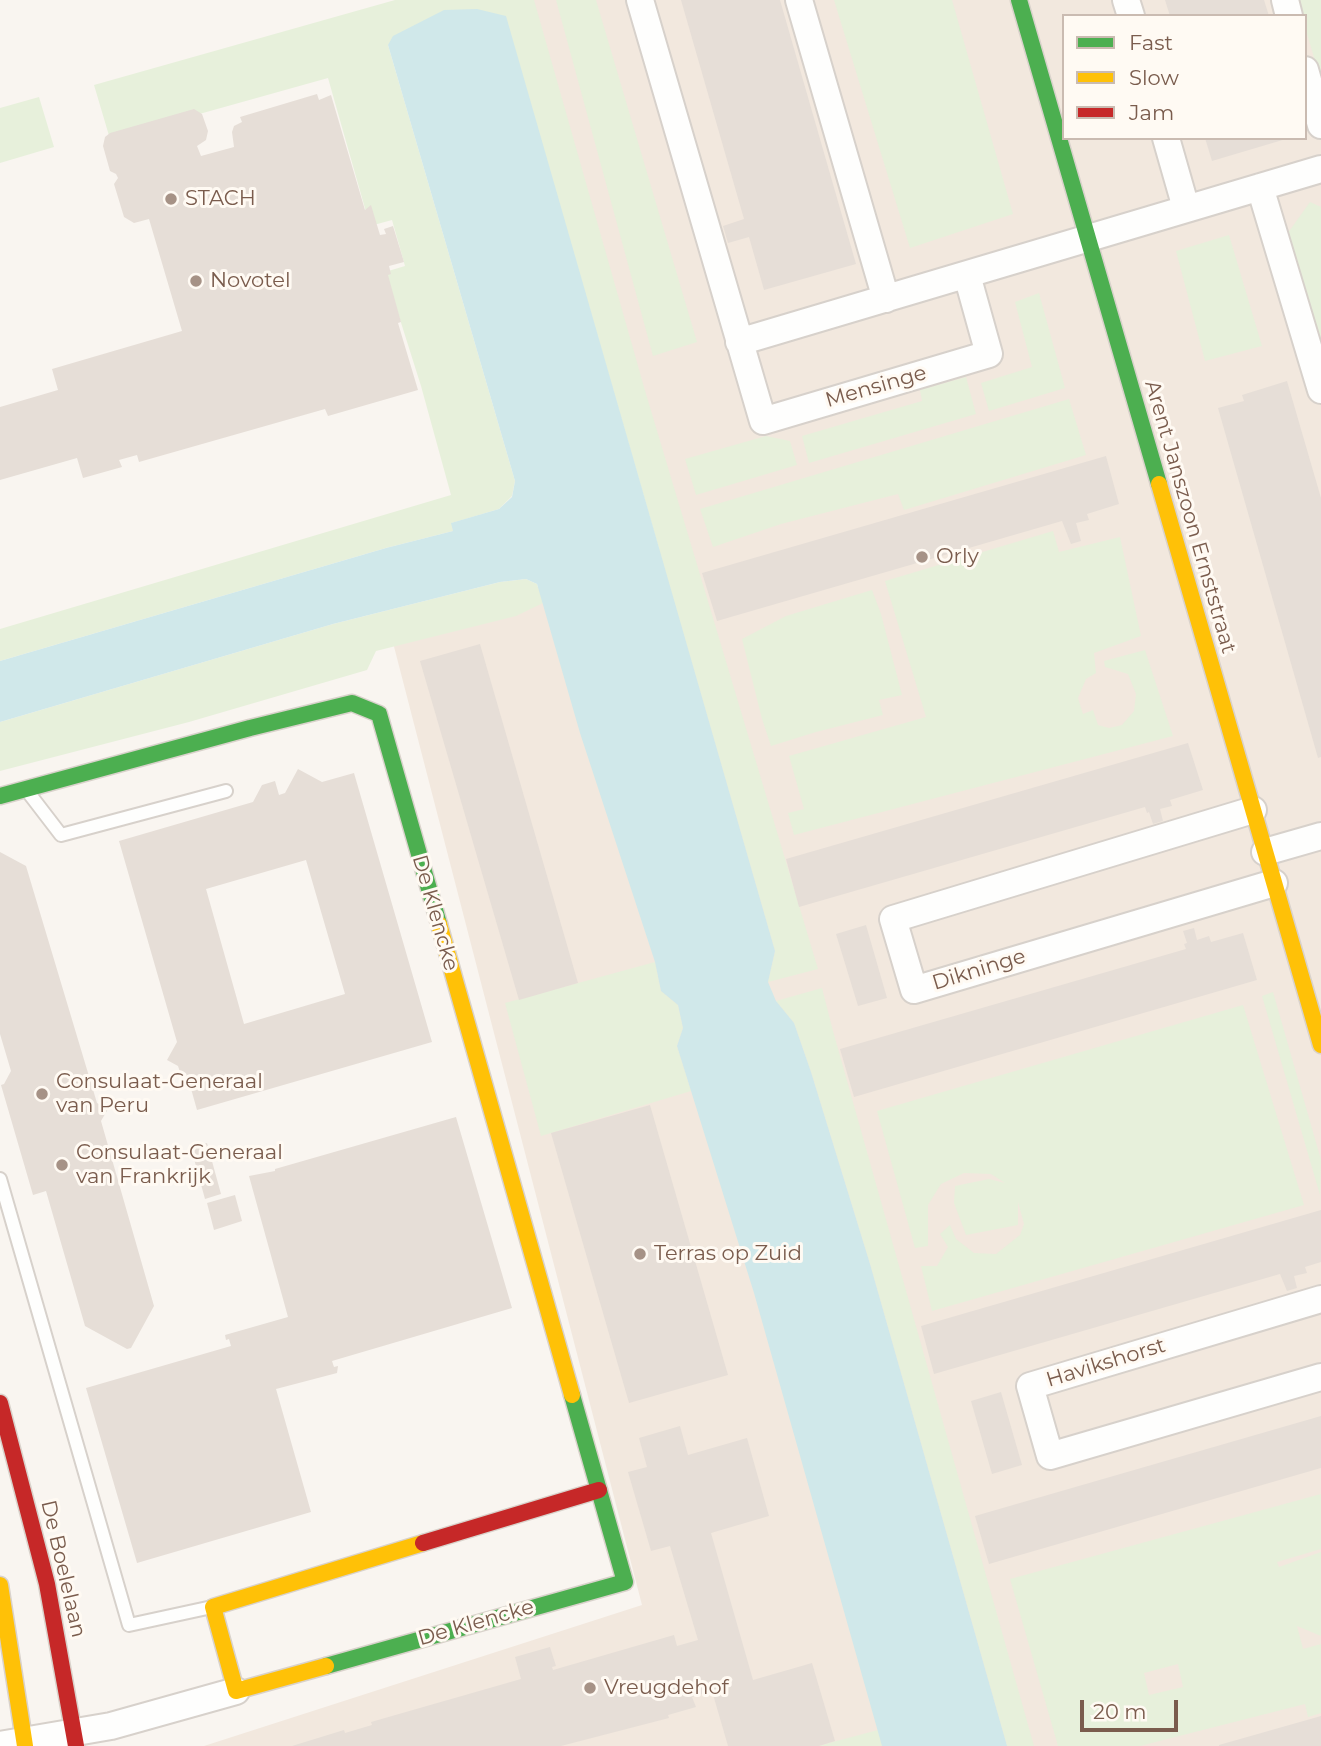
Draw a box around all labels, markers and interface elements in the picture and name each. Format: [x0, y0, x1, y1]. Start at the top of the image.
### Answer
legend [1062, 14, 1307, 140]
text: Fast [1129, 30, 1173, 55]
text: Slow [1129, 65, 1179, 90]
text: Jam [1129, 100, 1174, 125]
place label: STACH [185, 186, 256, 212]
marker: STACH [163, 191, 179, 207]
place label: Novotel [210, 268, 291, 294]
marker: Novotel [188, 273, 204, 289]
street label: Mensinge [822, 361, 930, 413]
street label: Arent Janszoon Ernststraat [1139, 378, 1241, 656]
place label: Orly [936, 544, 979, 570]
marker: Orly [914, 549, 930, 565]
street label: De Klencke [406, 852, 464, 974]
street label: Dikninge [929, 944, 1029, 996]
place label: Consulaat-Generaal van Peru [56, 1069, 263, 1119]
marker: Consulaat-Generaal van Peru [34, 1086, 50, 1102]
place label: Consulaat-Generaal van Frankrijk [76, 1140, 283, 1190]
marker: Consulaat-Generaal van Frankrijk [54, 1157, 70, 1173]
place label: Terras op Zuid [654, 1241, 802, 1267]
marker: Terras op Zuid [632, 1246, 648, 1262]
street label: Havikshorst [1043, 1333, 1169, 1393]
street label: De Boelelaan [35, 1498, 91, 1640]
street label: De Klencke [415, 1594, 537, 1652]
place label: Vreugdehof [604, 1675, 729, 1701]
marker: Vreugdehof [582, 1680, 598, 1696]
scale bar [1083, 1686, 1181, 1730]
text: 20 m [1093, 1699, 1147, 1724]

